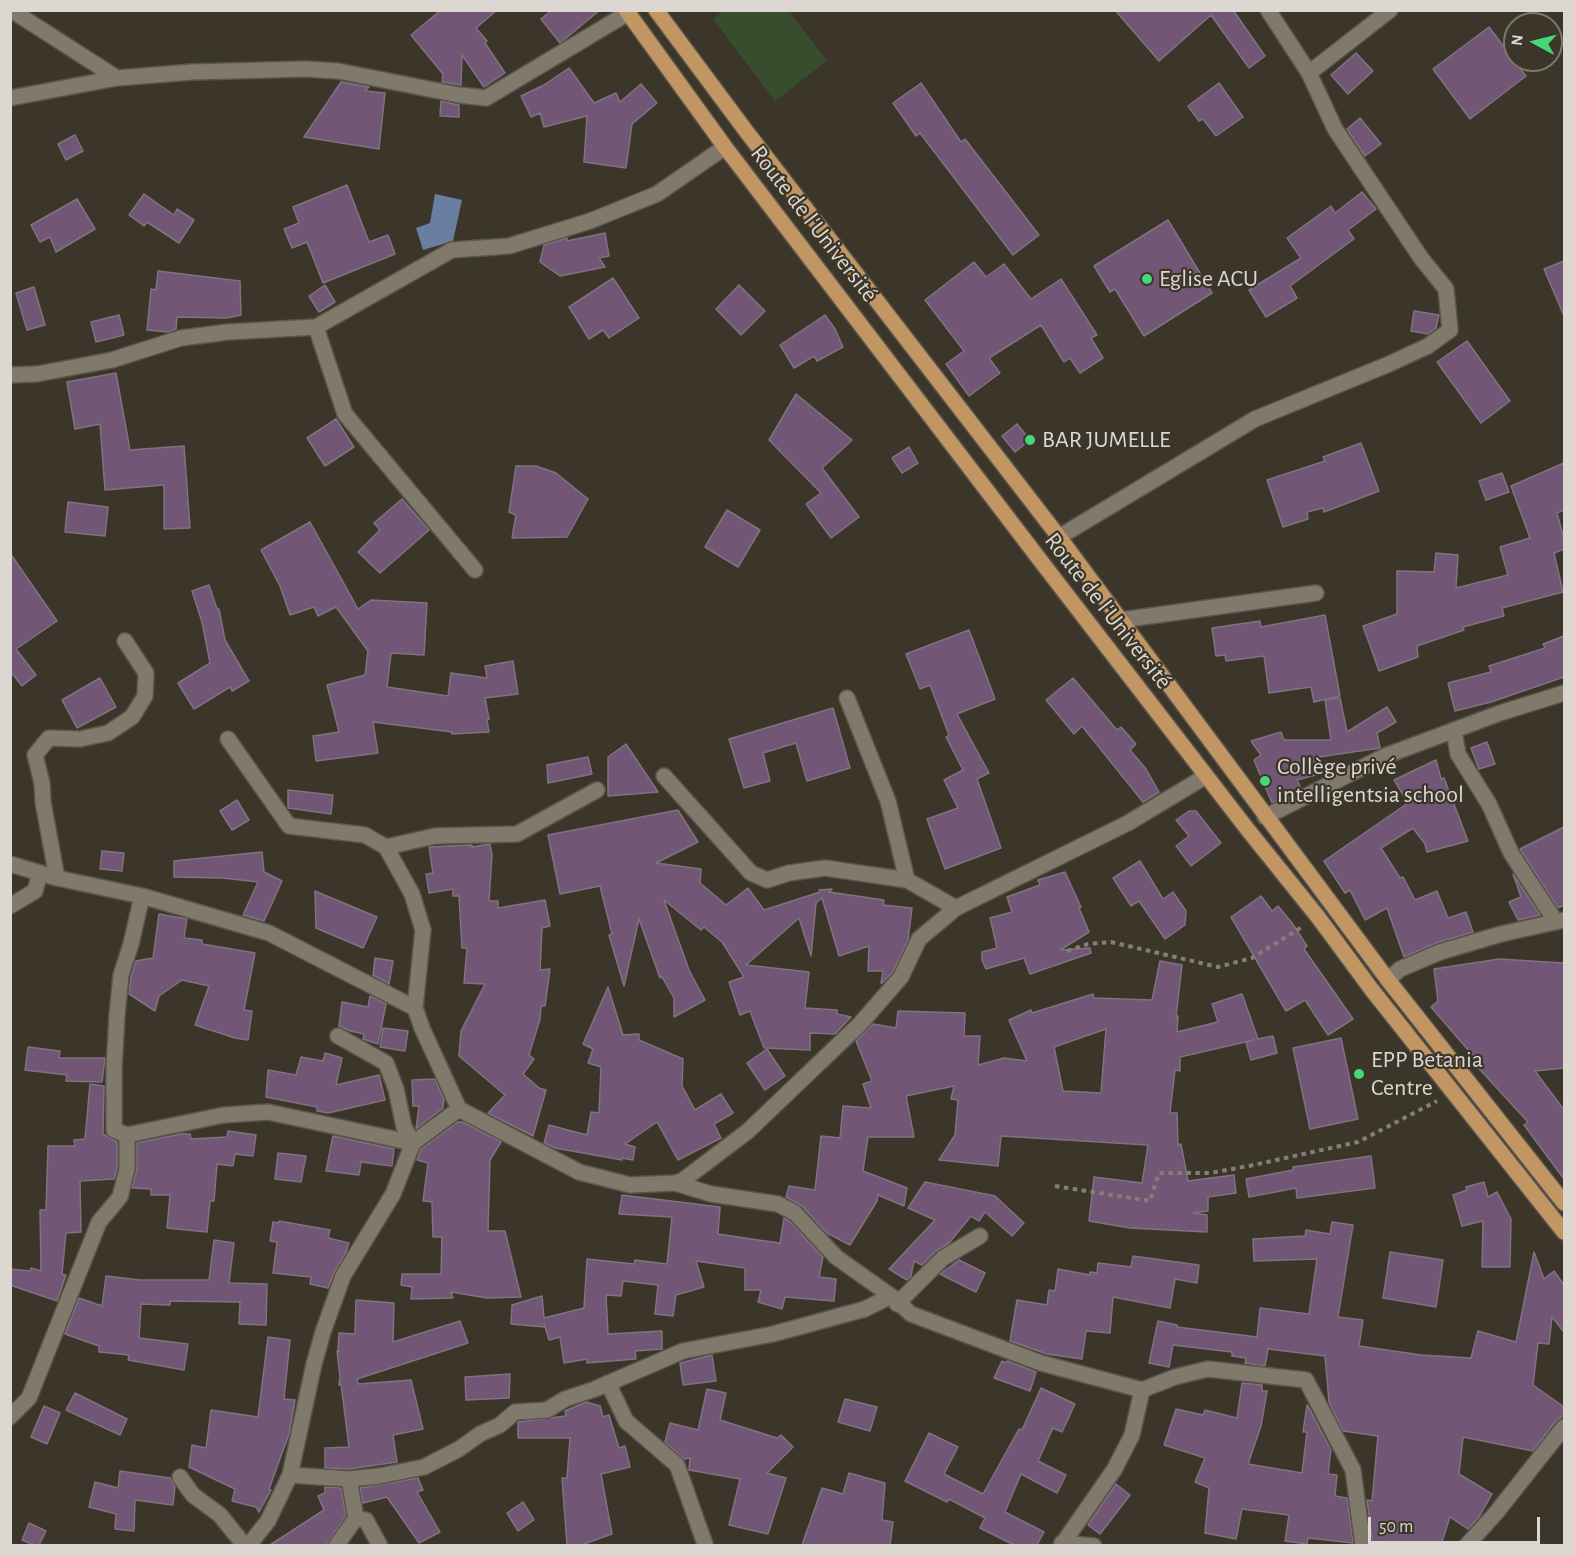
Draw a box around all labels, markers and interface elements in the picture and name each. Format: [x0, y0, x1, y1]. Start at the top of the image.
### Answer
north arrow [1503, 12, 1563, 72]
text: N [1509, 34, 1526, 47]
street label: Route de l'Université [744, 140, 884, 308]
place label: Eglise ACU [1159, 265, 1258, 293]
marker: Eglise ACU [1140, 272, 1154, 286]
place label: BAR JUMELLE [1042, 426, 1171, 454]
marker: BAR JUMELLE [1023, 433, 1037, 447]
street label: Route de l'Université [1038, 527, 1178, 695]
place label: Collège privé intelligentsia school [1277, 753, 1464, 809]
marker: Collège privé intelligentsia school [1258, 774, 1272, 788]
place label: EPP Betania Centre [1371, 1046, 1483, 1102]
marker: EPP Betania Centre [1352, 1067, 1366, 1081]
scale bar [1371, 1505, 1544, 1543]
text: 50 m [1379, 1518, 1413, 1536]

